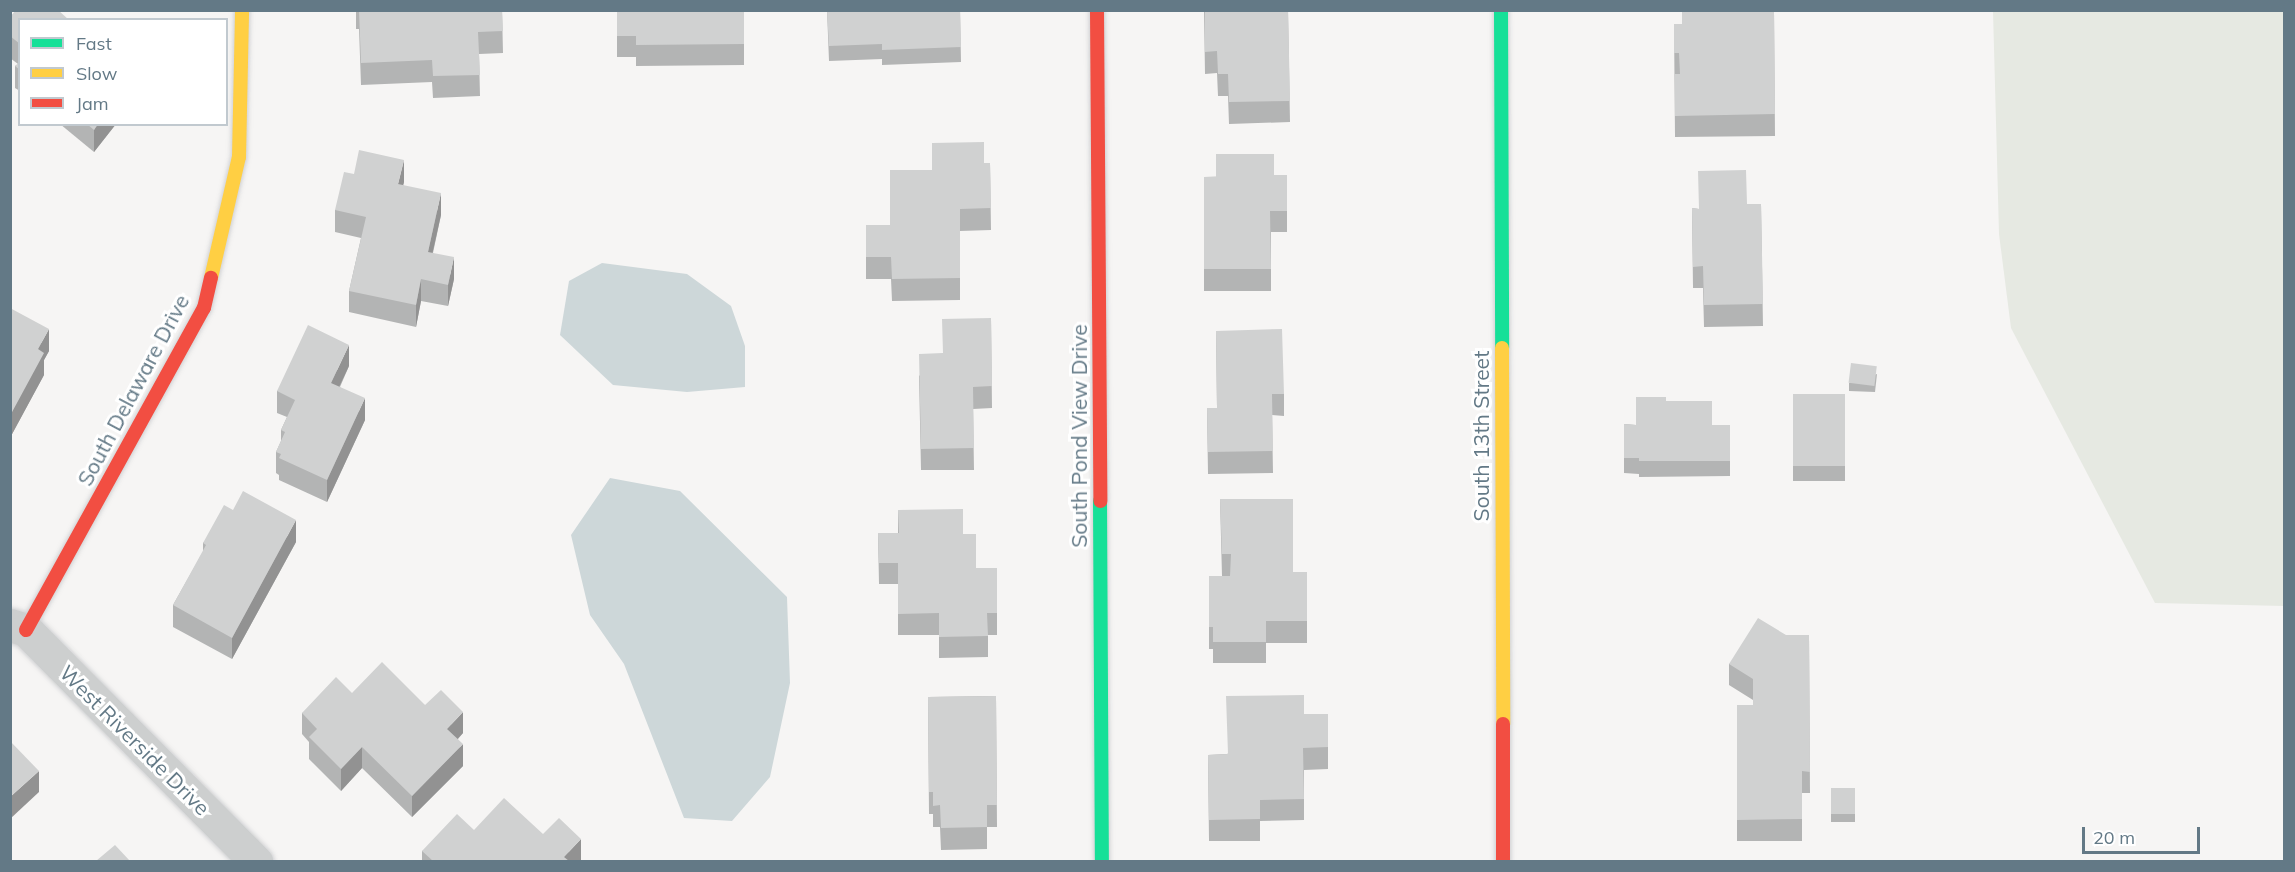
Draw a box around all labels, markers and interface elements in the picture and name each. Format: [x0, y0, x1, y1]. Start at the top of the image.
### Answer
legend [18, 18, 228, 126]
text: Fast [76, 32, 112, 55]
text: Slow [76, 62, 117, 85]
text: Jam [76, 92, 109, 115]
street label: South Delaware Drive [72, 290, 194, 490]
street label: South Pond View Drive [1066, 324, 1092, 548]
street label: South 13th Street [1468, 351, 1494, 521]
street label: West Riverside Drive [55, 660, 215, 820]
scale bar [2085, 815, 2204, 853]
text: 20 m [2093, 826, 2135, 849]

